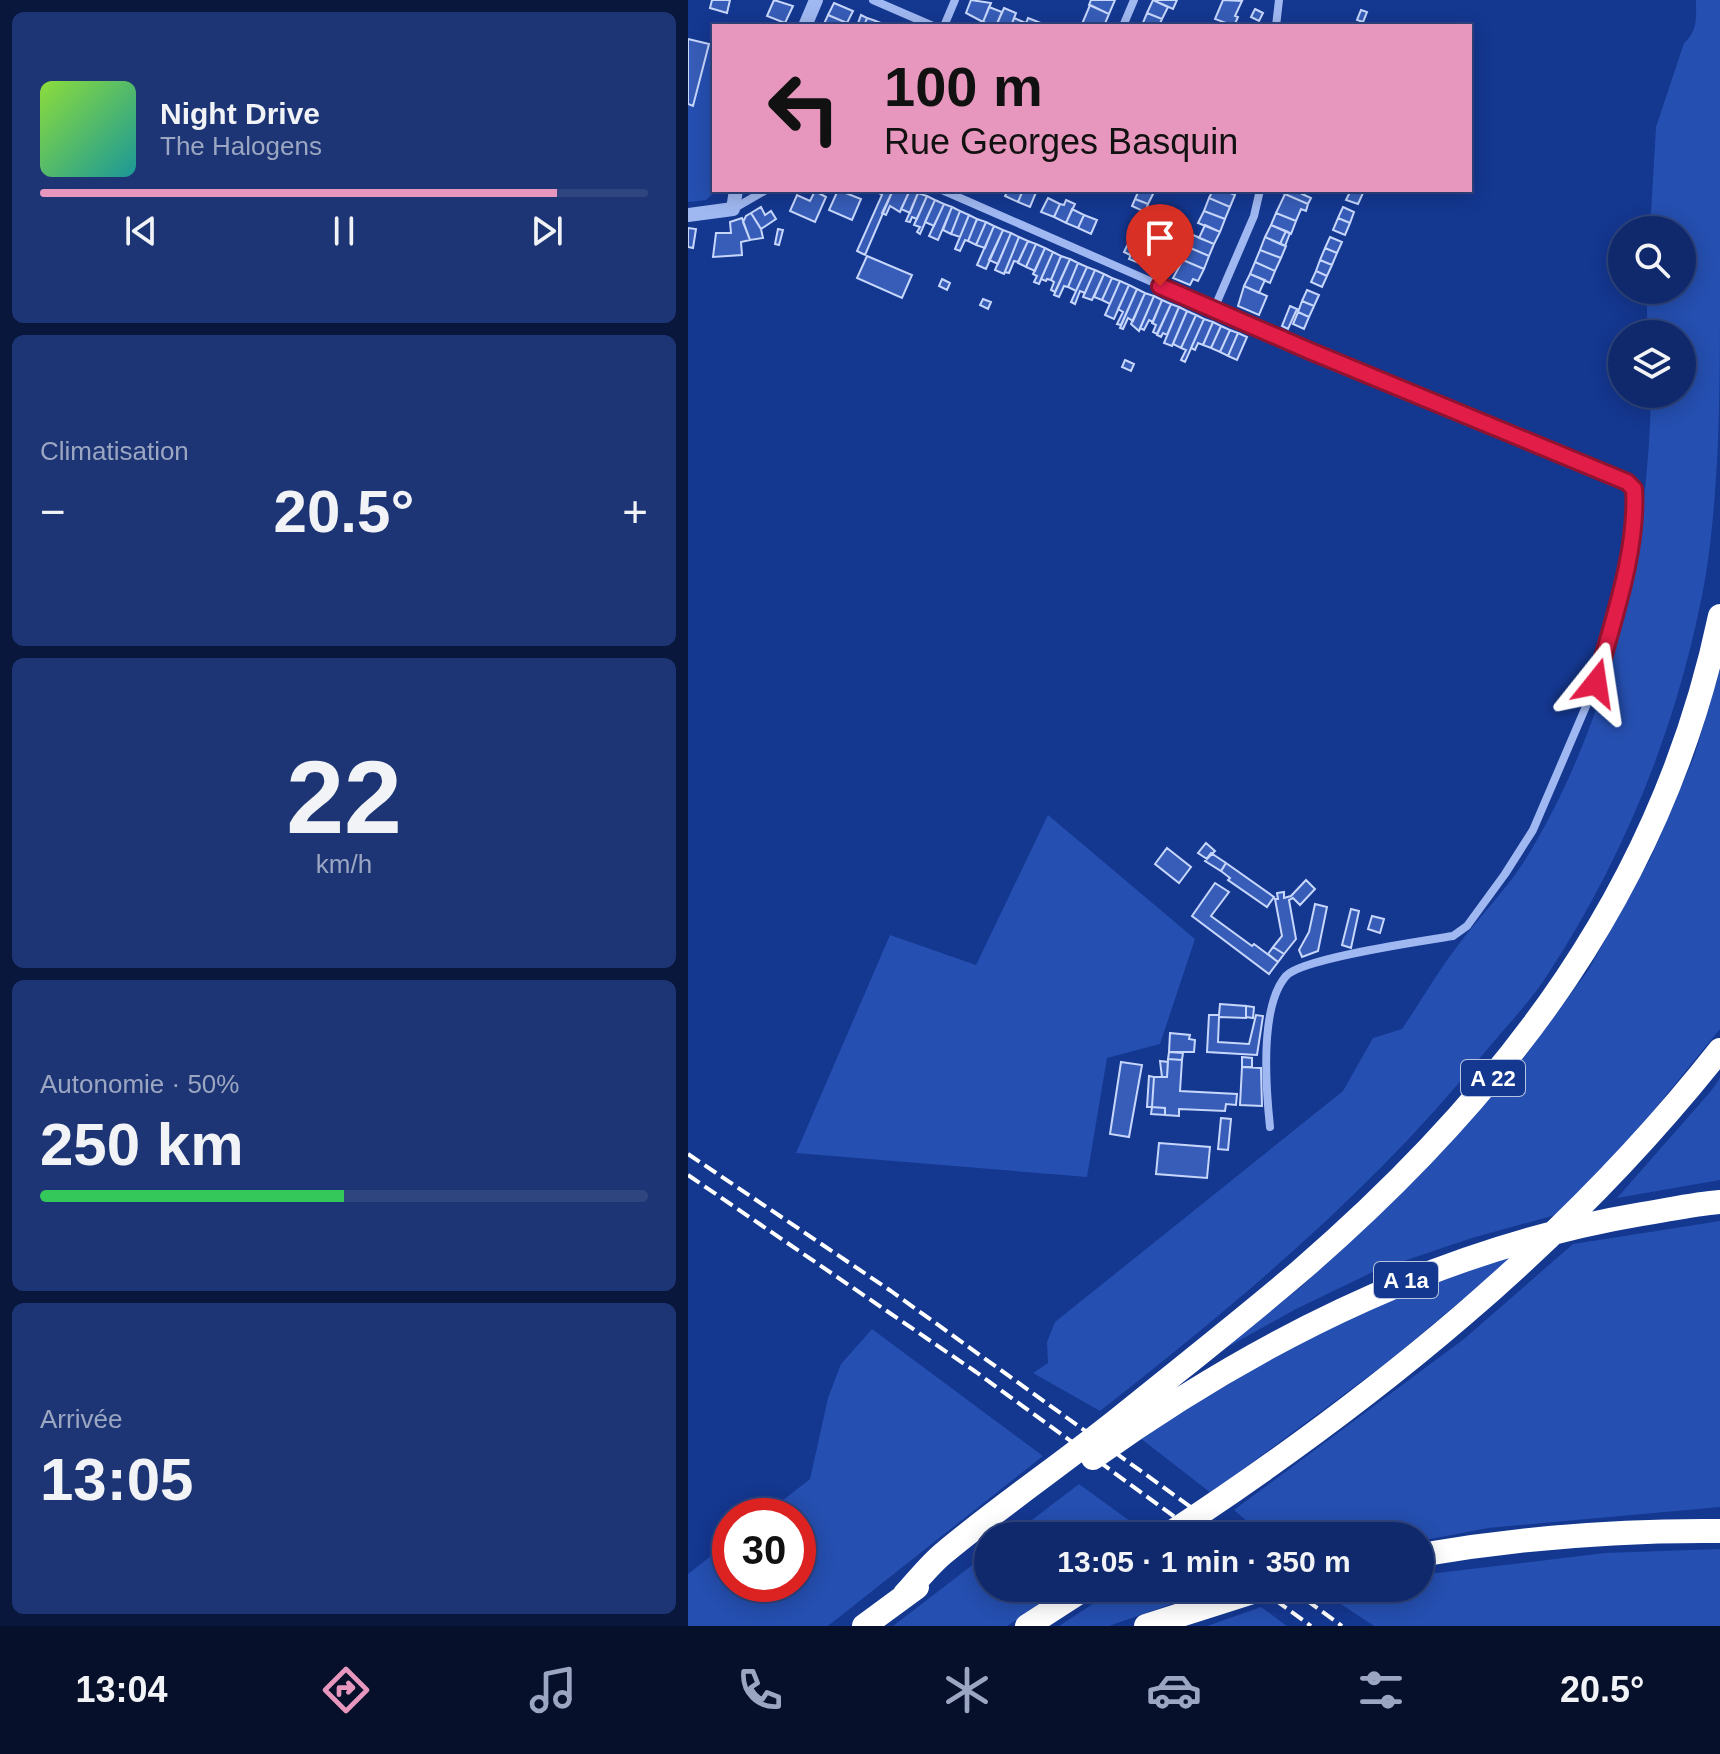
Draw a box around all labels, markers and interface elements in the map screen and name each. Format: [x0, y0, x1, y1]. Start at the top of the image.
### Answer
text: 100 m [884, 55, 1043, 118]
icon: left [752, 56, 856, 160]
text: Night Drive [160, 97, 320, 130]
text: Rue Georges Basquin [884, 121, 1238, 162]
text: The Halogens [160, 131, 322, 161]
pin [1126, 204, 1194, 286]
icon: previous [119, 209, 163, 253]
icon: pause [322, 209, 366, 253]
icon: next [525, 209, 569, 253]
icon: arrive [1138, 216, 1182, 260]
map controls [1608, 216, 1696, 408]
button: search [1608, 216, 1696, 304]
button: layers [1608, 320, 1696, 408]
text: Climatisation [40, 436, 189, 466]
text: 20.5° [274, 478, 414, 545]
text: − [40, 487, 66, 536]
text: + [622, 487, 648, 536]
position arrow [1554, 641, 1638, 725]
text: 22 [286, 739, 402, 855]
text: km/h [316, 849, 372, 879]
road number: A 22 [1461, 1060, 1525, 1096]
text: Autonomie · 50% [40, 1069, 239, 1099]
text: 250 km [40, 1111, 244, 1178]
road number: A 1a [1374, 1262, 1438, 1298]
text: Arrivée [40, 1404, 122, 1434]
text: 13:05 [40, 1446, 193, 1513]
speed limit sign: 30 [712, 1498, 816, 1602]
text: 13:05 · 1 min · 350 m [1057, 1545, 1351, 1578]
icon: directions [318, 1662, 374, 1718]
icon: music [525, 1662, 581, 1718]
icon: phone [732, 1662, 788, 1718]
icon: climate [939, 1662, 995, 1718]
icon: car [1146, 1662, 1202, 1718]
icon: filters [1353, 1662, 1409, 1718]
text: 13:04 [75, 1669, 168, 1710]
text: 20.5° [1560, 1669, 1644, 1710]

